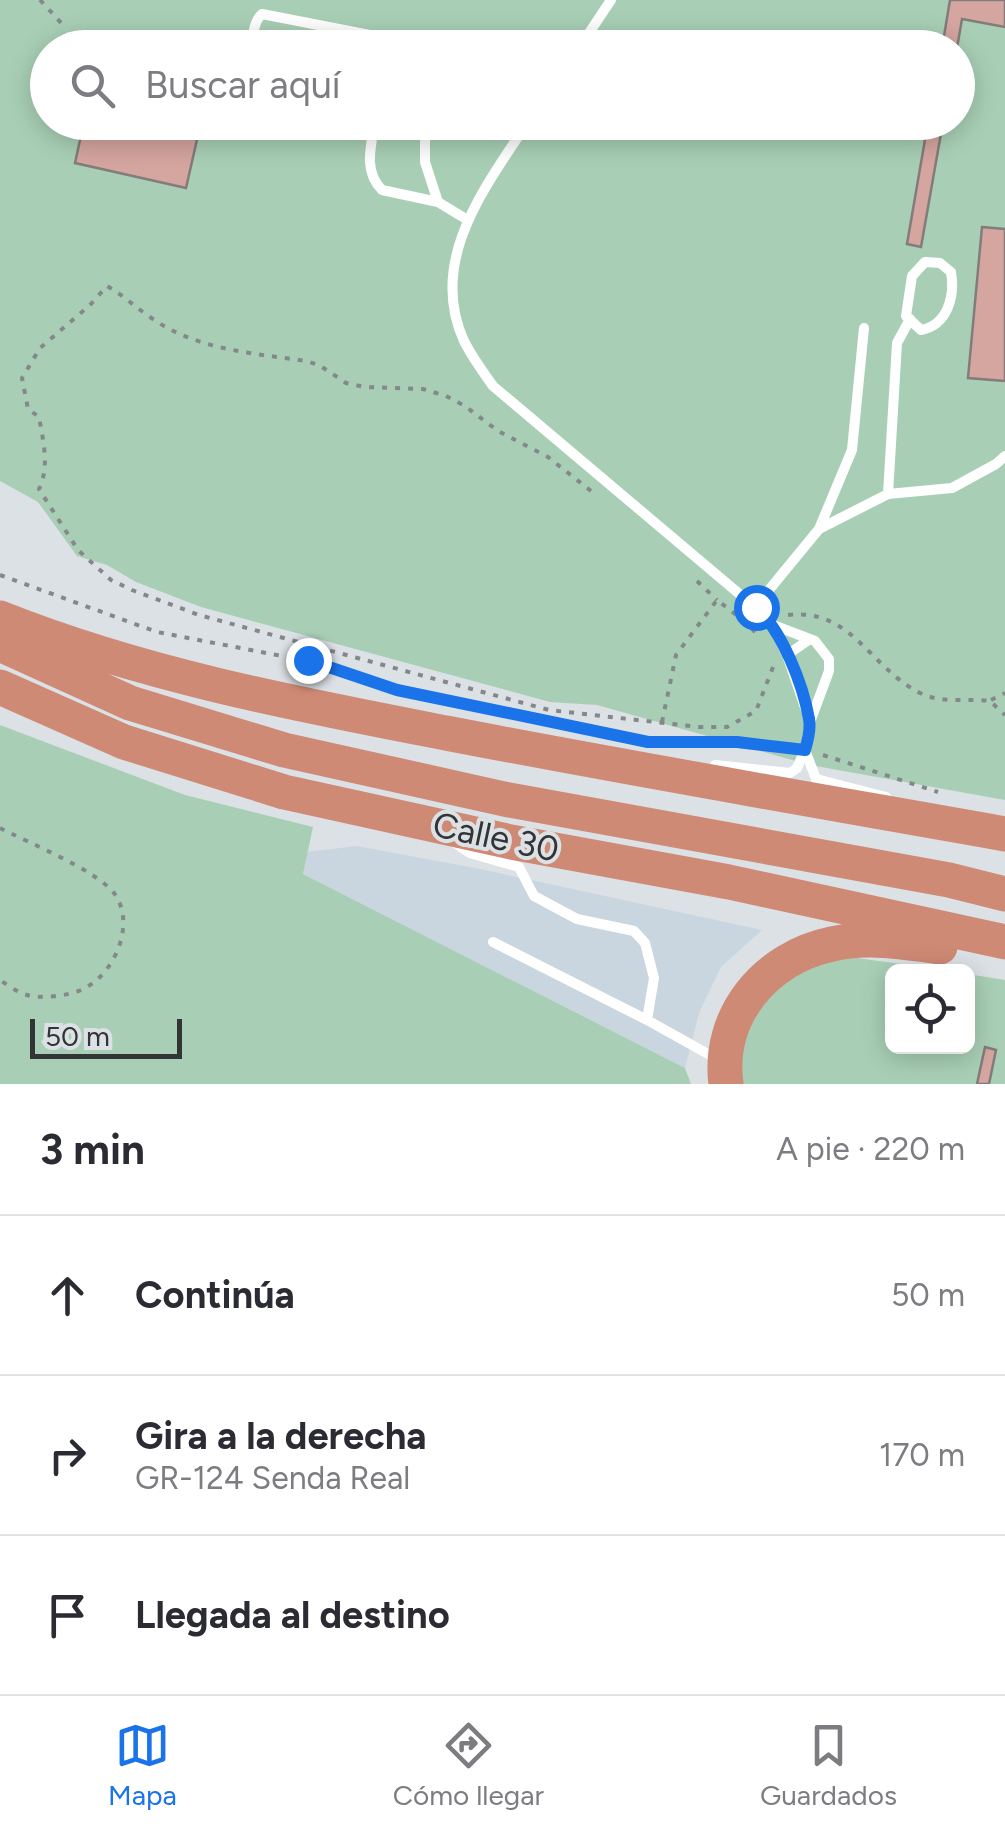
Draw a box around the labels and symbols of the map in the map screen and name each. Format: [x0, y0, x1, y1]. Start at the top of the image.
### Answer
route start [734, 585, 780, 631]
route end [286, 638, 332, 684]
street label: Calle 30 [429, 803, 563, 871]
scale bar [30, 1014, 182, 1058]

